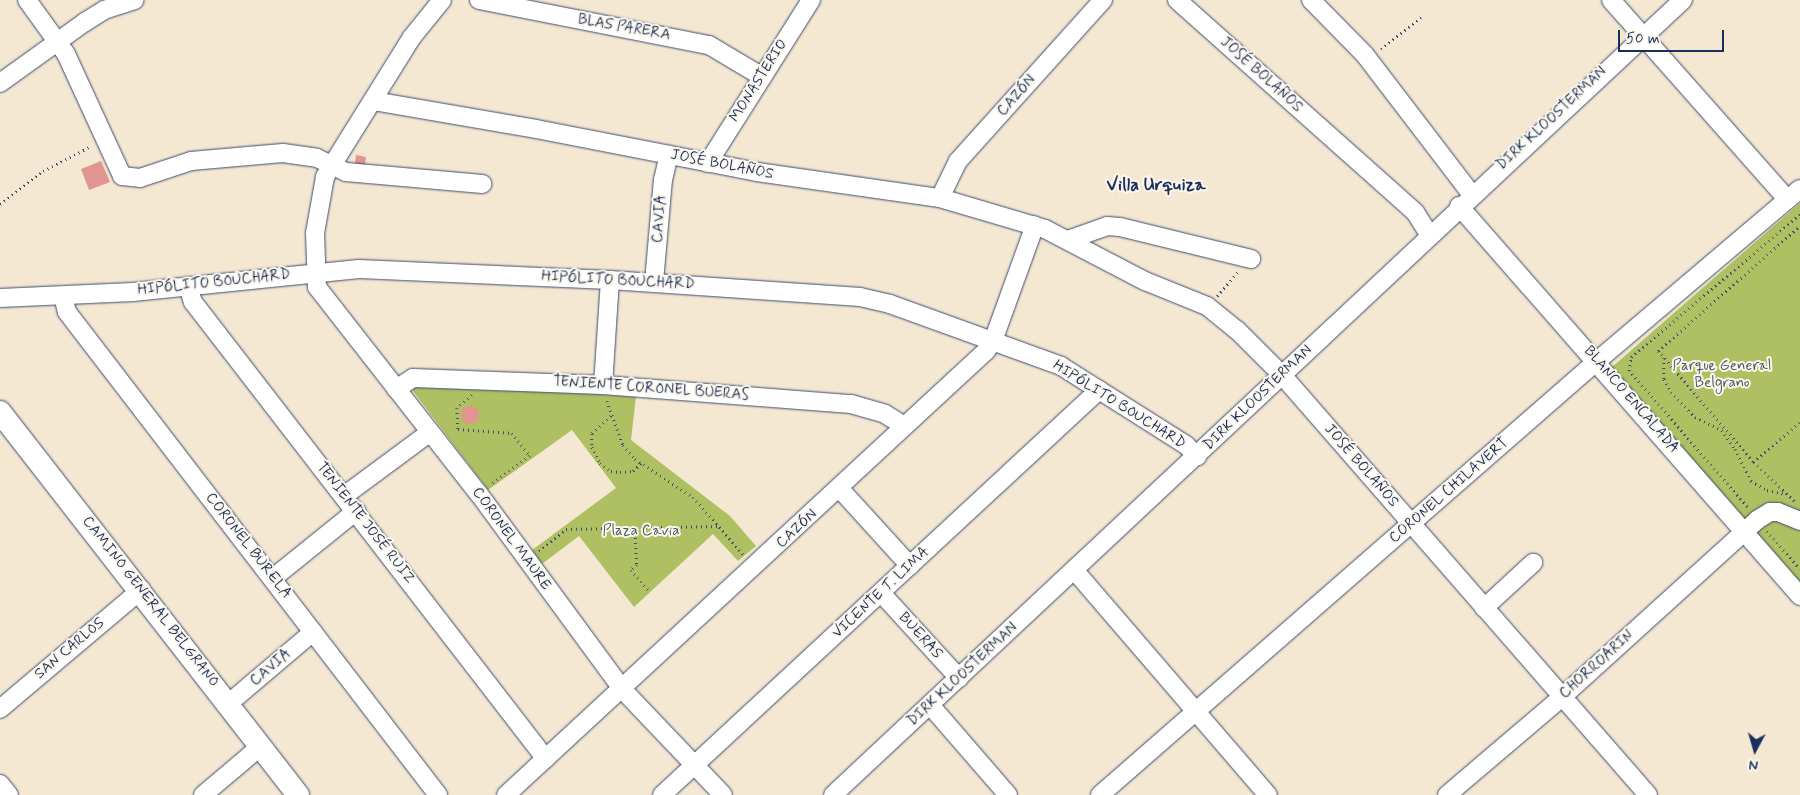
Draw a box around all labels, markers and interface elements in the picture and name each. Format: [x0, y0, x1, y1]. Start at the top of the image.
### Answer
street label: BLAS PARERA [575, 11, 673, 45]
scale bar [1620, 20, 1726, 52]
text: 50 m [1626, 29, 1660, 49]
street label: JOSÉ BOLAÑOS [1216, 33, 1306, 117]
street label: MONASTERIO [726, 36, 792, 126]
street label: DIRK KLOOSTERMAN [1493, 63, 1611, 175]
street label: CAZÓN [994, 72, 1040, 120]
street label: JOSÉ BOLAÑOS [669, 146, 775, 184]
district label: Villa Urquiza [1108, 174, 1204, 196]
street label: CAVIA [649, 194, 671, 244]
street label: HIPÓLITO BOUCHARD [138, 266, 290, 300]
street label: HIPÓLITO BOUCHARD [542, 268, 694, 294]
street label: DIRK KLOOSTERMAN [1200, 342, 1316, 454]
street label: BLANCO ENCALADA [1579, 343, 1683, 457]
street label: HIPÓLITO BOUCHARD [1050, 357, 1188, 453]
park label: Parque General Belgrano [1672, 357, 1772, 392]
street label: TENIENTE CORONEL BUERAS [550, 373, 752, 405]
street label: JOSÉ BOLAÑOS [1320, 421, 1402, 511]
street label: CORONEL CHILAVERT [1385, 434, 1513, 548]
street label: TENIENTE JOSÉ RUIZ [312, 459, 418, 587]
street label: CORONEL MAURE [468, 485, 554, 593]
street label: CORONEL BURELA [202, 490, 294, 602]
street label: CAZÓN [773, 506, 821, 552]
street label: CAMINO GENERAL BELGRANO [78, 513, 222, 691]
park label: Plaza Cavia [602, 523, 680, 541]
street label: VICENTE T. LIMA [829, 544, 933, 642]
street label: BUERAS [894, 609, 946, 663]
street label: SAN CARLOS [30, 614, 110, 684]
street label: DIRK KLOOSTERMAN [904, 619, 1022, 731]
street label: CHORROARIN [1556, 627, 1638, 703]
street label: CAVIA [247, 646, 295, 690]
north arrow [1730, 725, 1780, 775]
text: N [1748, 755, 1759, 774]

